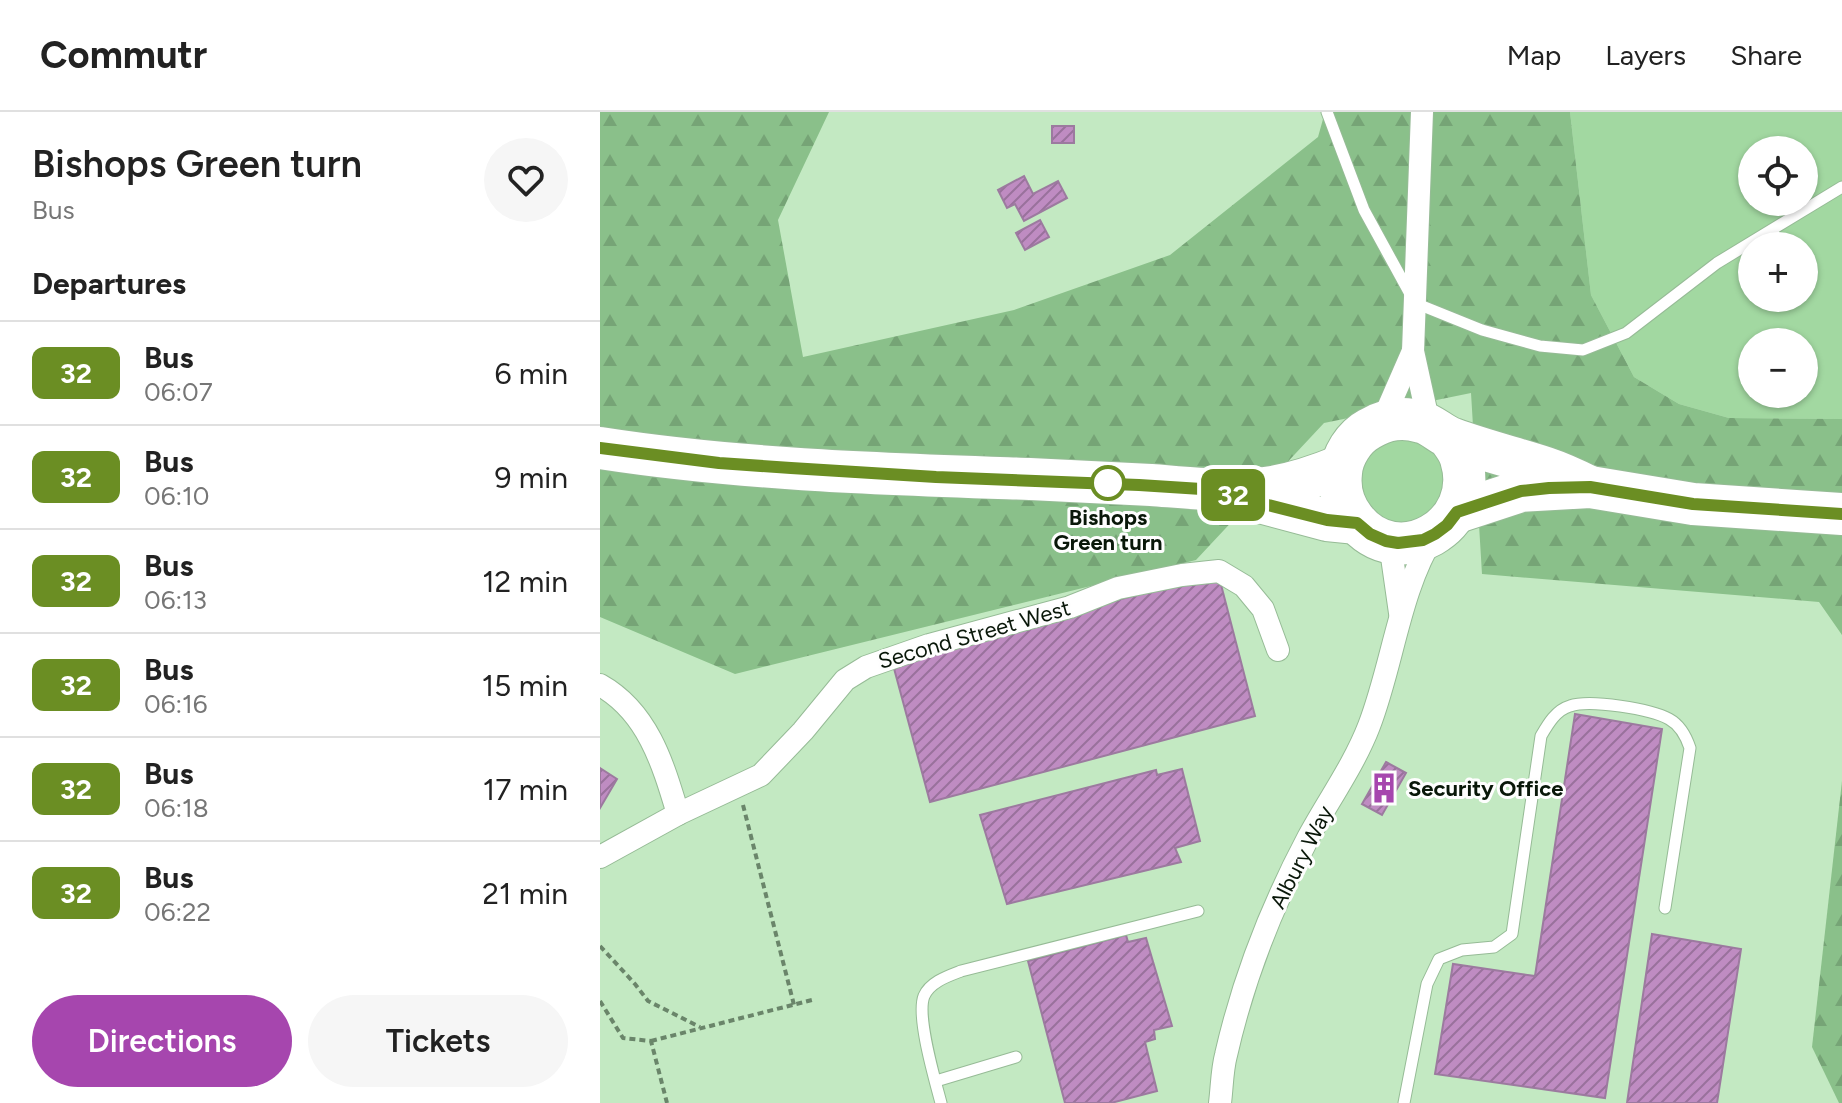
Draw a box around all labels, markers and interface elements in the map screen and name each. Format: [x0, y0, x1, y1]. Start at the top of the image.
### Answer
text: Commutr [40, 32, 207, 78]
text: Map [1507, 38, 1561, 72]
text: Layers [1605, 38, 1686, 72]
text: Share [1730, 38, 1802, 72]
map controls [1738, 136, 1818, 408]
button: locate [1738, 136, 1818, 216]
button: heart [484, 138, 568, 222]
text: Bishops Green turn [32, 141, 362, 187]
text: Bus [32, 194, 75, 226]
button: + [1738, 232, 1818, 312]
text: Departures [32, 265, 186, 302]
button: − [1738, 328, 1818, 408]
text: Bus [144, 339, 193, 376]
text: 6 min [494, 355, 568, 392]
text: 32 [60, 356, 92, 390]
text: 06:07 [144, 376, 213, 408]
text: Bus [144, 443, 193, 480]
text: 9 min [494, 459, 568, 496]
text: 32 [60, 460, 92, 494]
marker: Bishops Green turn [1091, 466, 1125, 500]
line badge: 32 [1197, 469, 1269, 521]
text: 32 [1217, 478, 1249, 512]
text: 06:10 [144, 480, 209, 512]
place label: Bishops Green turn [1054, 504, 1162, 556]
text: Bus [144, 547, 193, 584]
text: 12 min [482, 563, 568, 600]
text: 32 [60, 564, 92, 598]
text: 06:13 [144, 584, 207, 616]
street label: Second Street West [875, 594, 1073, 675]
text: Bus [144, 651, 193, 688]
text: 15 min [482, 667, 568, 704]
text: 32 [60, 668, 92, 702]
text: 06:16 [144, 688, 207, 720]
text: Bus [144, 755, 193, 792]
text: 17 min [483, 771, 568, 808]
building icon: Security Office [1367, 771, 1401, 805]
text: 32 [60, 772, 92, 806]
place label: Security Office [1408, 775, 1563, 802]
text: 06:18 [144, 792, 209, 824]
street label: Albury Way [1264, 801, 1339, 913]
text: Bus [144, 859, 193, 896]
text: 21 min [482, 875, 568, 912]
text: 32 [60, 876, 92, 910]
text: 06:22 [144, 896, 211, 928]
button: Directions [32, 995, 292, 1087]
button: Tickets [308, 995, 568, 1087]

